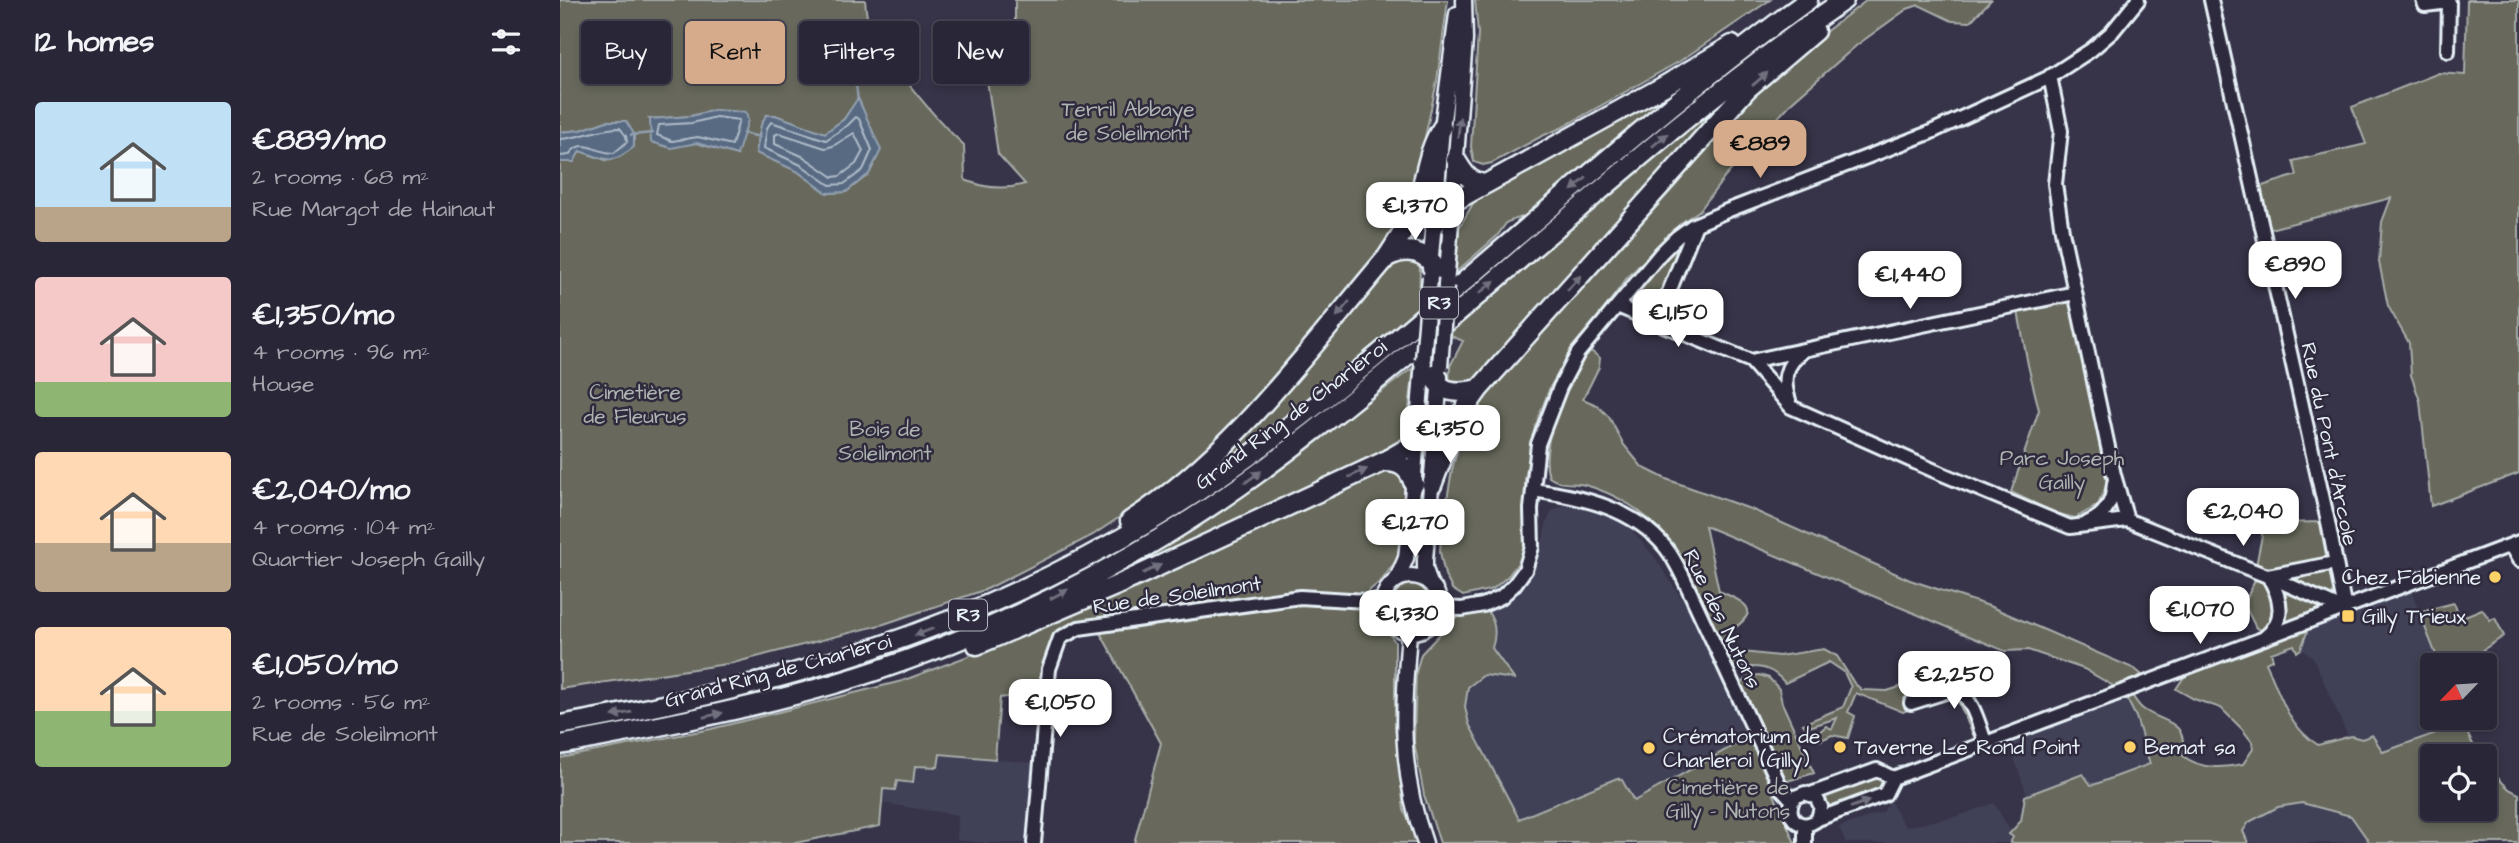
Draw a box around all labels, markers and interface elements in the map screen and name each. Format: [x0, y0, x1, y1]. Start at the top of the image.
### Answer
text: 12 homes [35, 21, 154, 63]
chip: Buy [581, 21, 671, 84]
chip: Rent [685, 21, 785, 84]
chip: Filters [799, 21, 919, 84]
chip: New [933, 21, 1029, 84]
icon: filters [487, 23, 525, 61]
one-way arrow [1751, 72, 1768, 87]
park label: Terril Abbaye de Soleilmont [1061, 95, 1195, 148]
one-way arrow [1454, 115, 1465, 137]
text: €889/mo [252, 119, 386, 161]
pin: €889 [1719, 120, 1801, 180]
text: €889 [1729, 127, 1791, 159]
icon: home [91, 130, 175, 214]
one-way arrow [1652, 133, 1669, 148]
text: 2 rooms · 68 m² [252, 161, 429, 193]
one-way arrow [1570, 176, 1588, 192]
pin: €1,370 [1358, 182, 1472, 242]
text: €1,370 [1382, 189, 1448, 221]
text: Rue Margot de Hainaut [252, 193, 495, 225]
pin: €890 [2254, 242, 2336, 301]
text: €890 [2265, 248, 2325, 280]
pin: €1,440 [1853, 252, 1967, 311]
text: €1,440 [1874, 258, 1946, 290]
one-way arrow [1566, 275, 1581, 292]
one-way arrow [1478, 280, 1495, 295]
road number: R3 [1420, 288, 1458, 318]
pin: €1,150 [1621, 290, 1735, 349]
text: €1,350/mo [252, 294, 394, 336]
text: €1,150 [1648, 296, 1708, 328]
one-way arrow [1335, 300, 1351, 318]
icon: home [91, 305, 175, 389]
street label: Grand Ring de Charleroi [1189, 333, 1394, 498]
text: 4 rooms · 96 m² [252, 336, 430, 368]
street label: Rue du Pont d'Arcole [2293, 340, 2365, 548]
text: House [252, 368, 315, 400]
park label: Cimetière de Fleurus [583, 378, 687, 431]
pin: €1,350 [1393, 406, 1507, 465]
text: €1,350 [1416, 412, 1484, 444]
park label: Bois de Soleilmont [838, 415, 932, 468]
park label: Parc Joseph Gailly [2000, 444, 2125, 499]
one-way arrow [1348, 467, 1369, 478]
text: €2,040/mo [252, 469, 411, 511]
one-way arrow [1244, 470, 1262, 484]
icon: home [91, 480, 175, 564]
pin: €2,040 [2186, 489, 2300, 548]
text: €2,040 [2203, 495, 2283, 527]
pin: €1,270 [1358, 500, 1472, 559]
text: €1,270 [1381, 506, 1449, 538]
text: 4 rooms · 104 m² [252, 511, 435, 543]
text: Quartier Joseph Gailly [252, 543, 485, 575]
street label: Rue des Nutons [1676, 544, 1768, 694]
one-way arrow [1142, 563, 1162, 575]
place label: Chez Fabienne [2342, 563, 2481, 592]
street label: Rue de Soleilmont [1091, 569, 1263, 621]
marker: Chez Fabienne [2487, 569, 2503, 585]
pin: €1,070 [2143, 586, 2257, 646]
one-way arrow [1049, 589, 1069, 601]
pin: €1,330 [1350, 590, 1464, 650]
text: €1,070 [2166, 593, 2234, 625]
text: €1,330 [1375, 597, 1439, 629]
road number: R3 [949, 600, 987, 630]
place label: Gilly Trieux [2362, 602, 2466, 633]
marker: Gilly Trieux [2340, 608, 2356, 624]
one-way arrow [914, 626, 935, 637]
street label: Grand Ring de Charleroi [661, 627, 895, 717]
text: €1,050/mo [252, 644, 398, 686]
pin: €2,250 [1897, 652, 2011, 711]
north arrow [2420, 653, 2497, 730]
map controls [2420, 653, 2497, 821]
icon: home [91, 655, 175, 739]
text: €2,250 [1914, 658, 1994, 690]
pin: €1,050 [1003, 680, 1117, 739]
text: 2 rooms · 56 m² [252, 686, 430, 718]
text: €1,050 [1025, 686, 1095, 718]
one-way arrow [611, 708, 633, 719]
one-way arrow [702, 709, 724, 720]
text: Rue de Soleilmont [252, 718, 438, 750]
place label: Crématorium de Charleroi (Gilly) [1663, 722, 1820, 777]
place label: Taverne Le Rond Point [1854, 733, 2081, 762]
place label: Bemat sa [2144, 733, 2236, 762]
marker: Taverne Le Rond Point [1832, 739, 1848, 755]
marker: Bemat sa [2122, 739, 2138, 755]
marker: Crématorium de Charleroi (Gilly) [1641, 740, 1657, 756]
button: locate [2420, 744, 2497, 821]
park label: Cimetière de Gilly - Nutons [1666, 773, 1790, 828]
one-way arrow [1849, 798, 1870, 809]

